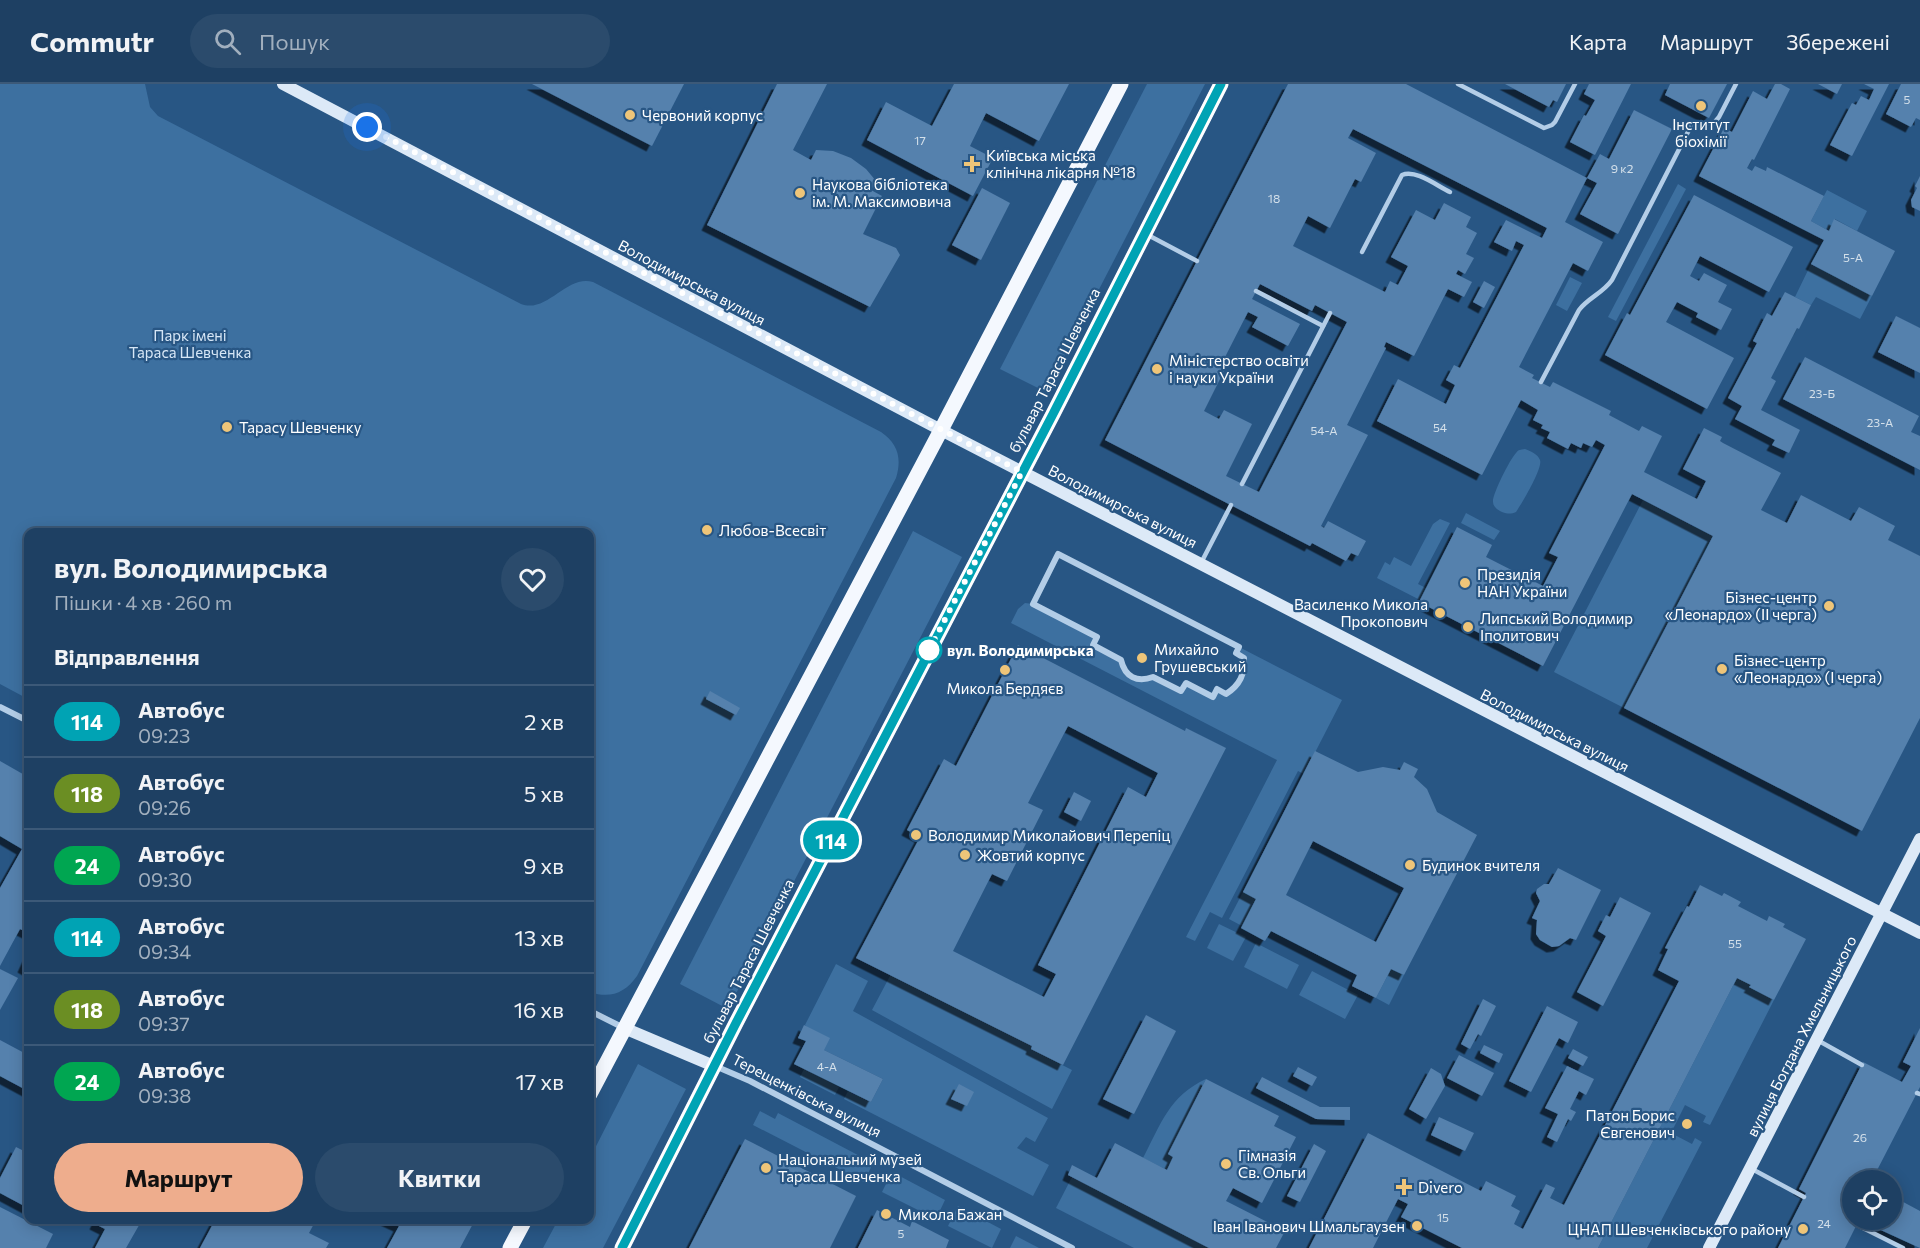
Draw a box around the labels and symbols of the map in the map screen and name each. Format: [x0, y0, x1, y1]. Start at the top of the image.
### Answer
house number: 5 [1904, 92, 1911, 106]
marker: Інститут біохімії [1694, 99, 1708, 113]
place label: Червоний корпус [642, 106, 763, 124]
marker: Червоний корпус [623, 108, 637, 122]
your location [352, 112, 382, 142]
place label: Інститут біохімії [1672, 115, 1730, 150]
house number: 17 [914, 133, 926, 147]
place label: Київська міська клінічна лікарня №18 [986, 146, 1136, 181]
marker: Київська міська клінічна лікарня №18 [963, 155, 981, 173]
house number: 9 к2 [1611, 161, 1634, 175]
place label: Наукова бібліотека ім. М. Максимовича [812, 175, 951, 210]
marker: Наукова бібліотека ім. М. Максимовича [793, 186, 807, 200]
house number: 18 [1268, 191, 1280, 205]
street label: Володимирська вулиця [615, 235, 769, 329]
house number: 5-А [1843, 250, 1863, 264]
street label: бульвар Тараса Шевченка [1005, 285, 1103, 455]
park label: Парк імені Тараса Шевченка [129, 326, 251, 361]
place label: Міністерство освіти і науки України [1169, 351, 1309, 386]
marker: Міністерство освіти і науки України [1150, 362, 1164, 376]
house number: 23-Б [1809, 386, 1836, 400]
house number: 23-А [1867, 415, 1893, 429]
place label: Тарасу Шевченку [239, 418, 362, 436]
marker: Тарасу Шевченку [220, 420, 234, 434]
house number: 54 [1433, 420, 1447, 434]
house number: 54-А [1310, 423, 1338, 437]
street label: Володимирська вулиця [1046, 461, 1200, 551]
place label: Любов-Всесвіт [719, 521, 826, 539]
marker: Любов-Всесвіт [700, 523, 714, 537]
place label: Президія НАН України [1477, 565, 1567, 600]
marker: Президія НАН України [1458, 576, 1472, 590]
place label: Бізнес-центр «Леонардо» (II черга) [1665, 588, 1817, 623]
place label: Василенко Микола Прокопович [1294, 595, 1428, 630]
marker: Бізнес-центр «Леонардо» (II черга) [1822, 599, 1836, 613]
marker: Василенко Микола Прокопович [1433, 606, 1447, 620]
place label: Липський Володимир Іполитович [1480, 609, 1633, 644]
marker: Липський Володимир Іполитович [1461, 620, 1475, 634]
marker: вул. Володимирська [916, 637, 942, 663]
place label: Михайло Грушевський [1154, 640, 1246, 675]
place label: вул. Володимирська [947, 641, 1094, 659]
marker: Михайло Грушевський [1135, 651, 1149, 665]
place label: Бізнес-центр «Леонардо» (I черга) [1734, 651, 1882, 686]
marker: Бізнес-центр «Леонардо» (I черга) [1715, 662, 1729, 676]
marker: Микола Бердяєв [998, 663, 1012, 677]
place label: Микола Бердяєв [946, 679, 1064, 697]
street label: Володимирська вулиця [1478, 685, 1632, 775]
line badge: 114 [796, 820, 866, 860]
place label: Володимир Миколайович Перепіц [928, 826, 1170, 844]
marker: Володимир Миколайович Перепіц [909, 828, 923, 842]
place label: Жовтий корпус [977, 846, 1085, 864]
marker: Жовтий корпус [958, 848, 972, 862]
place label: Будинок вчителя [1422, 856, 1540, 874]
marker: Будинок вчителя [1403, 858, 1417, 872]
street label: бульвар Тараса Шевченка [699, 876, 797, 1046]
street label: вулиця Богдана Хмельницького [1742, 933, 1860, 1139]
house number: 55 [1728, 936, 1742, 950]
street label: Терещенківська вулиця [729, 1050, 885, 1140]
house number: 4-А [817, 1059, 837, 1073]
place label: Патон Борис Євгенович [1586, 1106, 1675, 1141]
marker: Патон Борис Євгенович [1680, 1117, 1694, 1131]
house number: 26 [1853, 1130, 1867, 1144]
place label: Гімназія Св. Ольги [1238, 1146, 1306, 1181]
place label: Національний музей Тараса Шевченка [778, 1150, 922, 1185]
marker: Гімназія Св. Ольги [1219, 1157, 1233, 1171]
marker: Національний музей Тараса Шевченка [759, 1161, 773, 1175]
marker: Divero [1395, 1178, 1413, 1196]
place label: Divero [1418, 1178, 1463, 1196]
place label: Микола Бажан [898, 1205, 1002, 1223]
marker: Микола Бажан [879, 1207, 893, 1221]
house number: 15 [1437, 1210, 1449, 1224]
house number: 24 [1817, 1216, 1831, 1230]
place label: Іван Іванович Шмальгаузен [1213, 1217, 1405, 1235]
marker: Іван Іванович Шмальгаузен [1410, 1219, 1424, 1233]
place label: ЦНАП Шевченківського району [1568, 1220, 1791, 1238]
marker: ЦНАП Шевченківського району [1796, 1222, 1810, 1236]
house number: 5 [898, 1226, 905, 1240]

